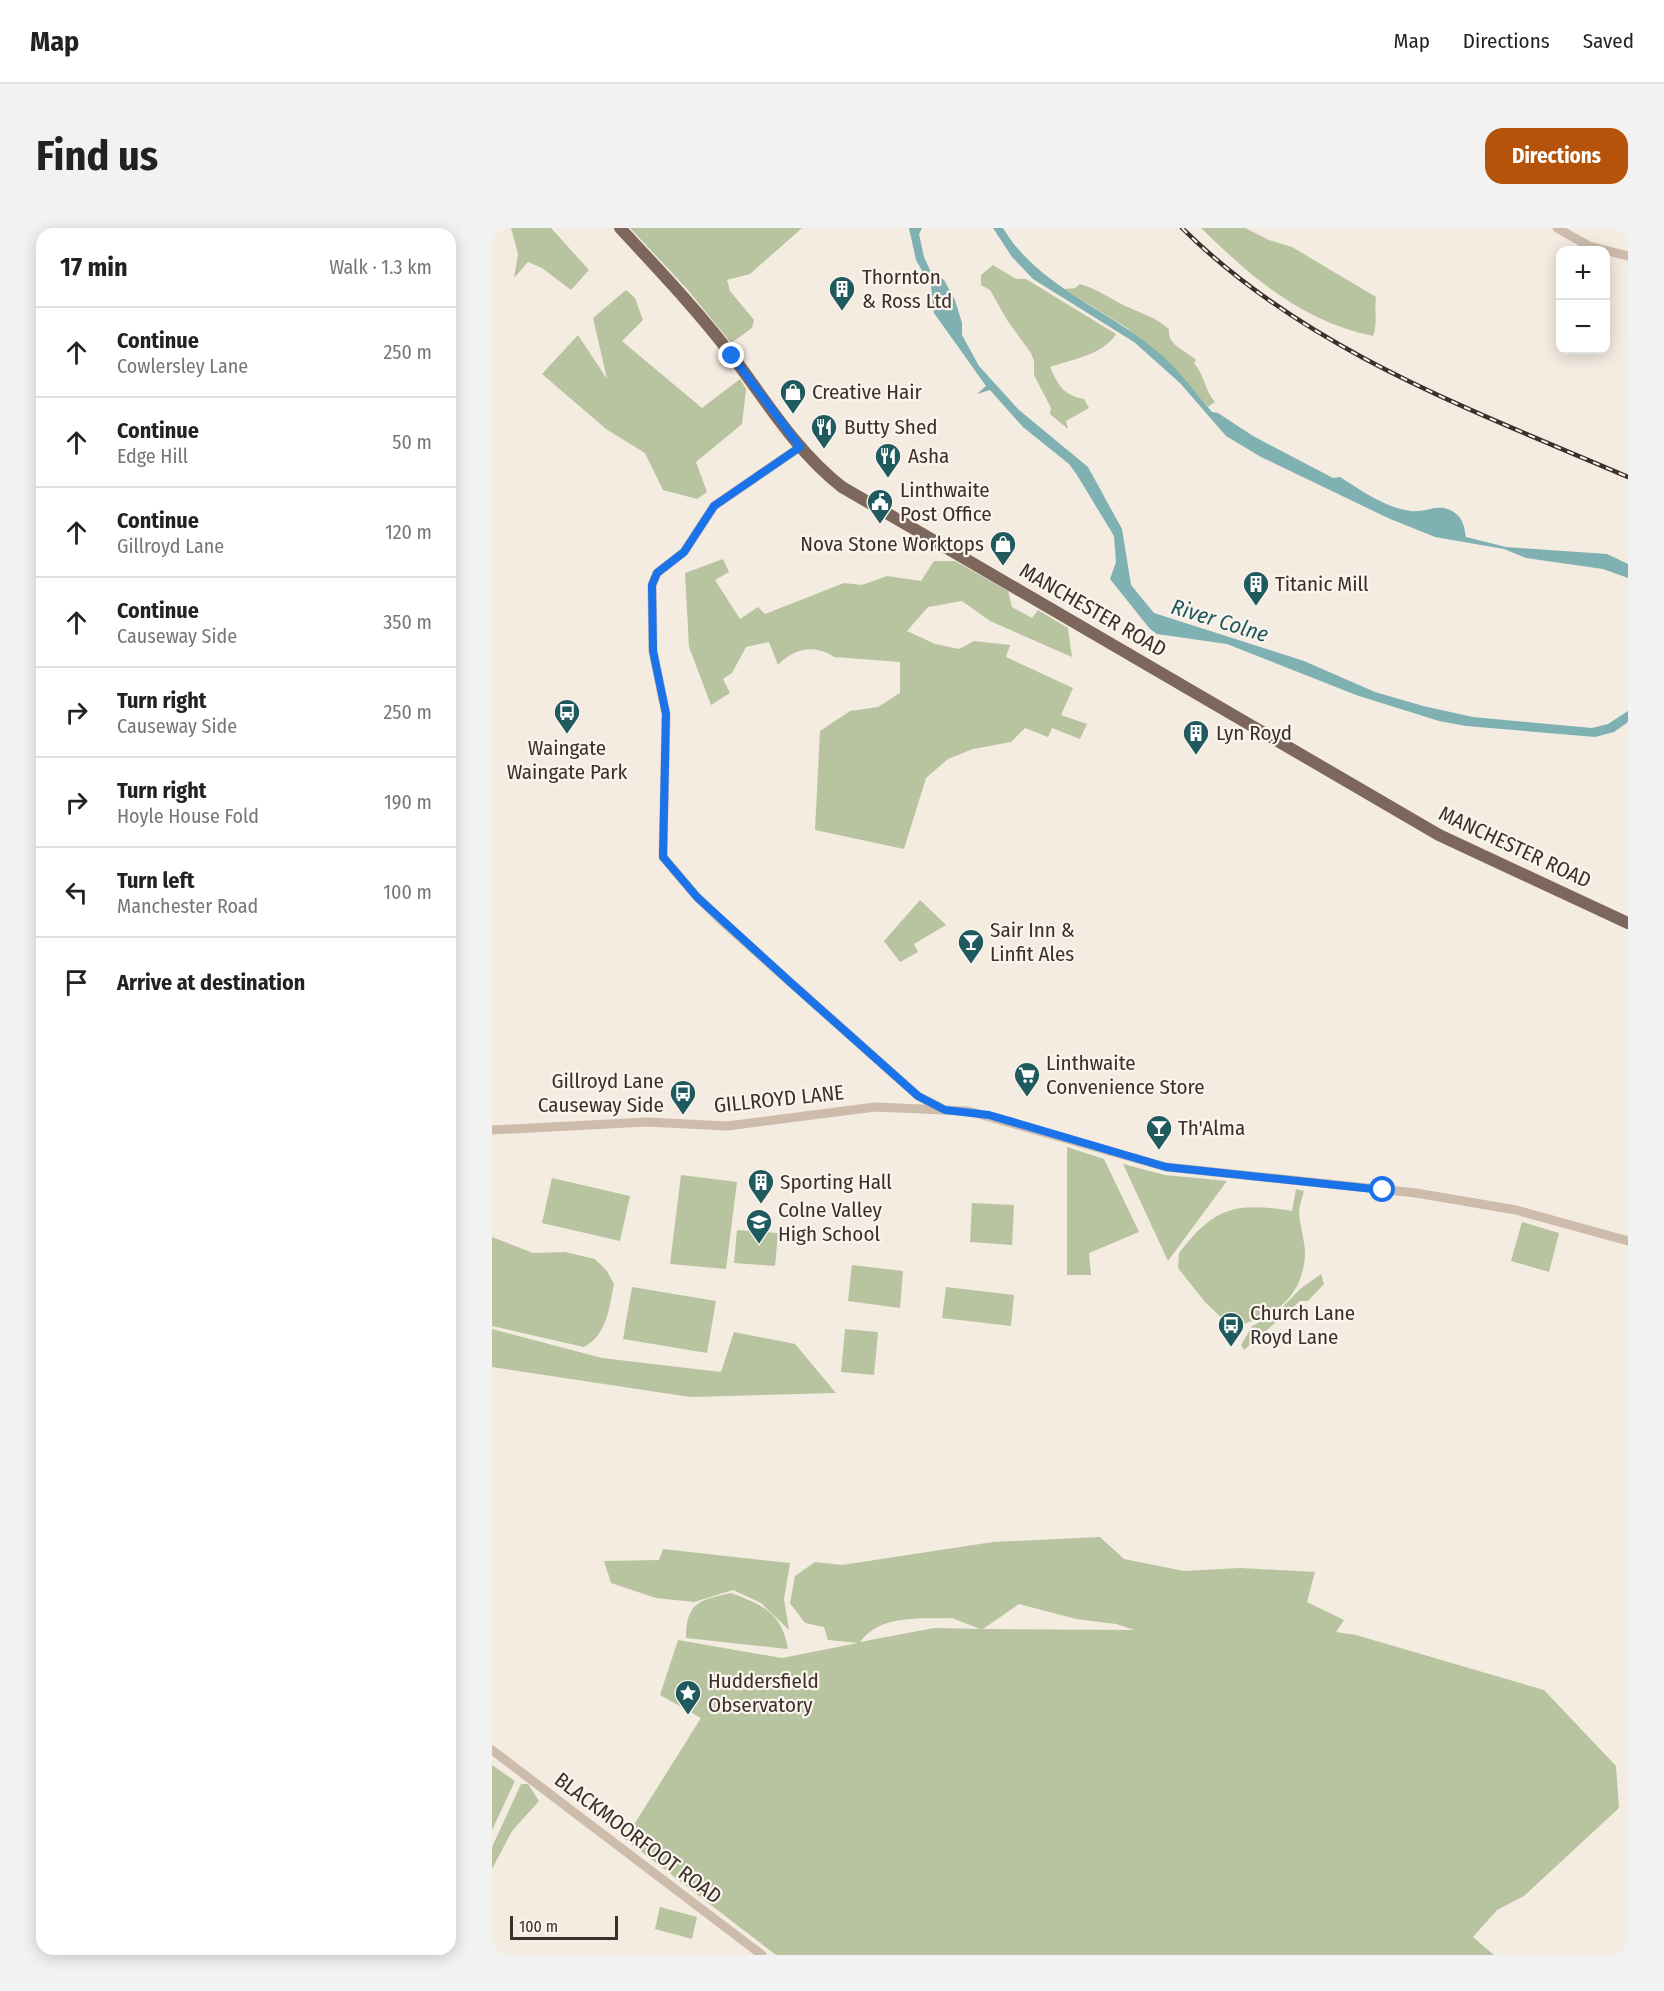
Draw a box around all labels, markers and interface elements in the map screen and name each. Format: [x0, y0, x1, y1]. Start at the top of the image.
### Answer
text: Map [30, 25, 79, 58]
text: Map [1393, 28, 1430, 54]
text: Directions [1463, 28, 1550, 54]
text: Saved [1583, 28, 1634, 54]
button: Directions [1485, 128, 1628, 184]
text: Find us [36, 131, 158, 181]
map controls [1556, 246, 1610, 354]
button: + [1556, 246, 1610, 300]
text: 17 min [60, 252, 128, 283]
text: Walk · 1.3 km [329, 255, 432, 279]
place label: Thornton & Ross Ltd [862, 264, 952, 314]
building icon: Thornton & Ross Ltd [827, 274, 857, 312]
button: − [1556, 300, 1610, 354]
text: Continue [117, 327, 199, 354]
icon: ahead [60, 336, 93, 369]
text: 250 m [384, 340, 432, 364]
route end [718, 342, 744, 368]
text: Cowlersley Lane [117, 354, 248, 378]
shop icon: Creative Hair [778, 377, 808, 415]
place label: Creative Hair [812, 379, 923, 405]
restaurant icon: Butty Shed [809, 412, 839, 450]
place label: Butty Shed [844, 414, 938, 440]
text: Continue [117, 417, 199, 444]
icon: ahead [60, 426, 93, 459]
text: 50 m [392, 430, 432, 454]
restaurant icon: Asha [873, 441, 903, 479]
place label: Asha [908, 443, 949, 469]
text: Edge Hill [117, 444, 188, 468]
place label: Linthwaite Post Office [900, 477, 992, 527]
public building icon: Linthwaite Post Office [865, 487, 895, 525]
text: Continue [117, 507, 199, 534]
icon: ahead [60, 516, 93, 549]
text: 120 m [385, 520, 432, 544]
shop icon: Nova Stone Worktops [988, 529, 1018, 567]
place label: Nova Stone Worktops [800, 531, 984, 557]
text: Gillroyd Lane [117, 534, 224, 558]
street label: MANCHESTER ROAD [1015, 557, 1171, 663]
building icon: Titanic Mill [1241, 569, 1271, 607]
place label: Titanic Mill [1275, 571, 1369, 597]
water label: River Colne [1168, 593, 1272, 648]
text: Continue [117, 597, 199, 624]
icon: ahead [60, 606, 93, 639]
text: 350 m [383, 610, 432, 634]
text: Causeway Side [117, 624, 237, 648]
text: Turn right [117, 687, 206, 714]
icon: right [60, 696, 93, 729]
bus stop icon: Waingate Waingate Park [552, 697, 582, 735]
text: 250 m [384, 700, 432, 724]
text: Causeway Side [117, 714, 237, 738]
building icon: Lyn Royd [1181, 718, 1211, 756]
place label: Lyn Royd [1216, 720, 1292, 746]
place label: Waingate Waingate Park [507, 735, 628, 785]
text: Turn right [117, 777, 206, 804]
icon: right [60, 786, 93, 819]
text: 190 m [384, 790, 432, 814]
street label: MANCHESTER ROAD [1435, 800, 1595, 894]
text: Hoyle House Fold [117, 804, 259, 828]
text: Turn left [117, 867, 195, 894]
icon: left [60, 876, 93, 909]
text: 100 m [383, 880, 432, 904]
text: Manchester Road [117, 894, 258, 918]
place label: Sair Inn & Linfit Ales [990, 917, 1075, 967]
bar icon: Sair Inn & Linfit Ales [956, 927, 986, 965]
icon: arrive [60, 966, 93, 999]
text: Arrive at destination [117, 969, 305, 996]
place label: Linthwaite Convenience Store [1046, 1050, 1205, 1100]
supermarket icon: Linthwaite Convenience Store [1012, 1060, 1042, 1098]
place label: Gillroyd Lane Causeway Side [538, 1068, 664, 1118]
bus stop icon: Gillroyd Lane Causeway Side [668, 1078, 698, 1116]
street label: GILLROYD LANE [713, 1079, 845, 1119]
bar icon: Th'Alma [1144, 1113, 1174, 1151]
place label: Th'Alma [1178, 1115, 1245, 1141]
building icon: Sporting Hall [746, 1167, 776, 1205]
place label: Sporting Hall [780, 1169, 892, 1195]
route start [1369, 1176, 1395, 1202]
place label: Colne Valley High School [778, 1197, 882, 1247]
school or university icon: Colne Valley High School [744, 1207, 774, 1245]
place label: Church Lane Royd Lane [1250, 1300, 1355, 1350]
bus stop icon: Church Lane Royd Lane [1216, 1310, 1246, 1348]
place label: Huddersfield Observatory [708, 1668, 819, 1718]
place icon: Huddersfield Observatory [673, 1678, 703, 1716]
street label: BLACKMOORFOOT ROAD [549, 1767, 727, 1909]
scale bar [510, 1913, 618, 1940]
text: 100 m [519, 1917, 558, 1936]

